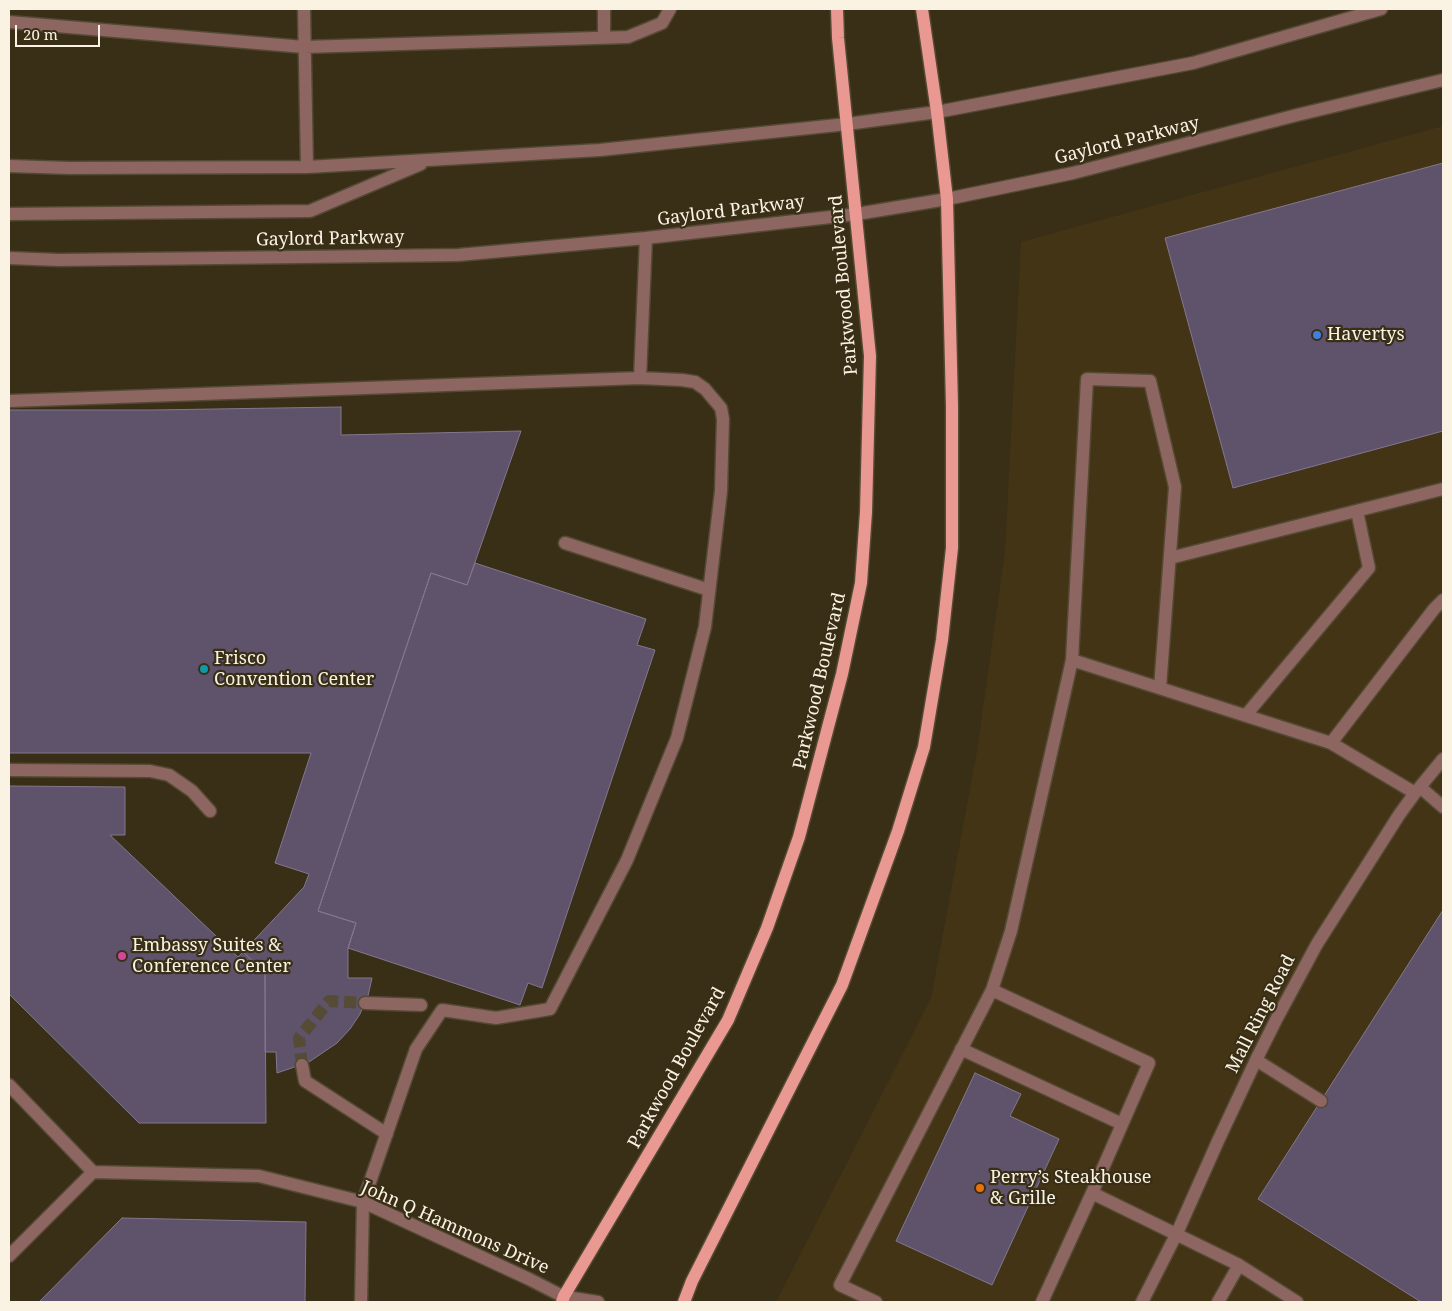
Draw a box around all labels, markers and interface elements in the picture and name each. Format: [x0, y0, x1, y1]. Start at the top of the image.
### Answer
scale bar [18, 15, 102, 47]
text: 20 m [23, 24, 58, 44]
street label: Gaylord Parkway [1052, 113, 1202, 169]
street label: Gaylord Parkway [656, 191, 806, 231]
street label: Parkwood Boulevard [825, 194, 863, 376]
street label: Gaylord Parkway [256, 227, 404, 251]
place label: Havertys [1327, 324, 1405, 346]
marker: Havertys [1311, 329, 1323, 341]
street label: Parkwood Boulevard [789, 590, 851, 772]
place label: Frisco Convention Center [214, 648, 374, 691]
marker: Frisco Convention Center [198, 663, 210, 675]
place label: Embassy Suites & Conference Center [132, 935, 291, 978]
marker: Embassy Suites & Conference Center [116, 950, 128, 962]
street label: Mall Ring Road [1222, 951, 1300, 1077]
street label: Parkwood Boulevard [624, 984, 730, 1152]
place label: Perry’s Steakhouse & Grille [990, 1167, 1151, 1210]
street label: John Q Hammons Drive [358, 1177, 552, 1279]
marker: Perry’s Steakhouse & Grille [974, 1182, 986, 1194]

